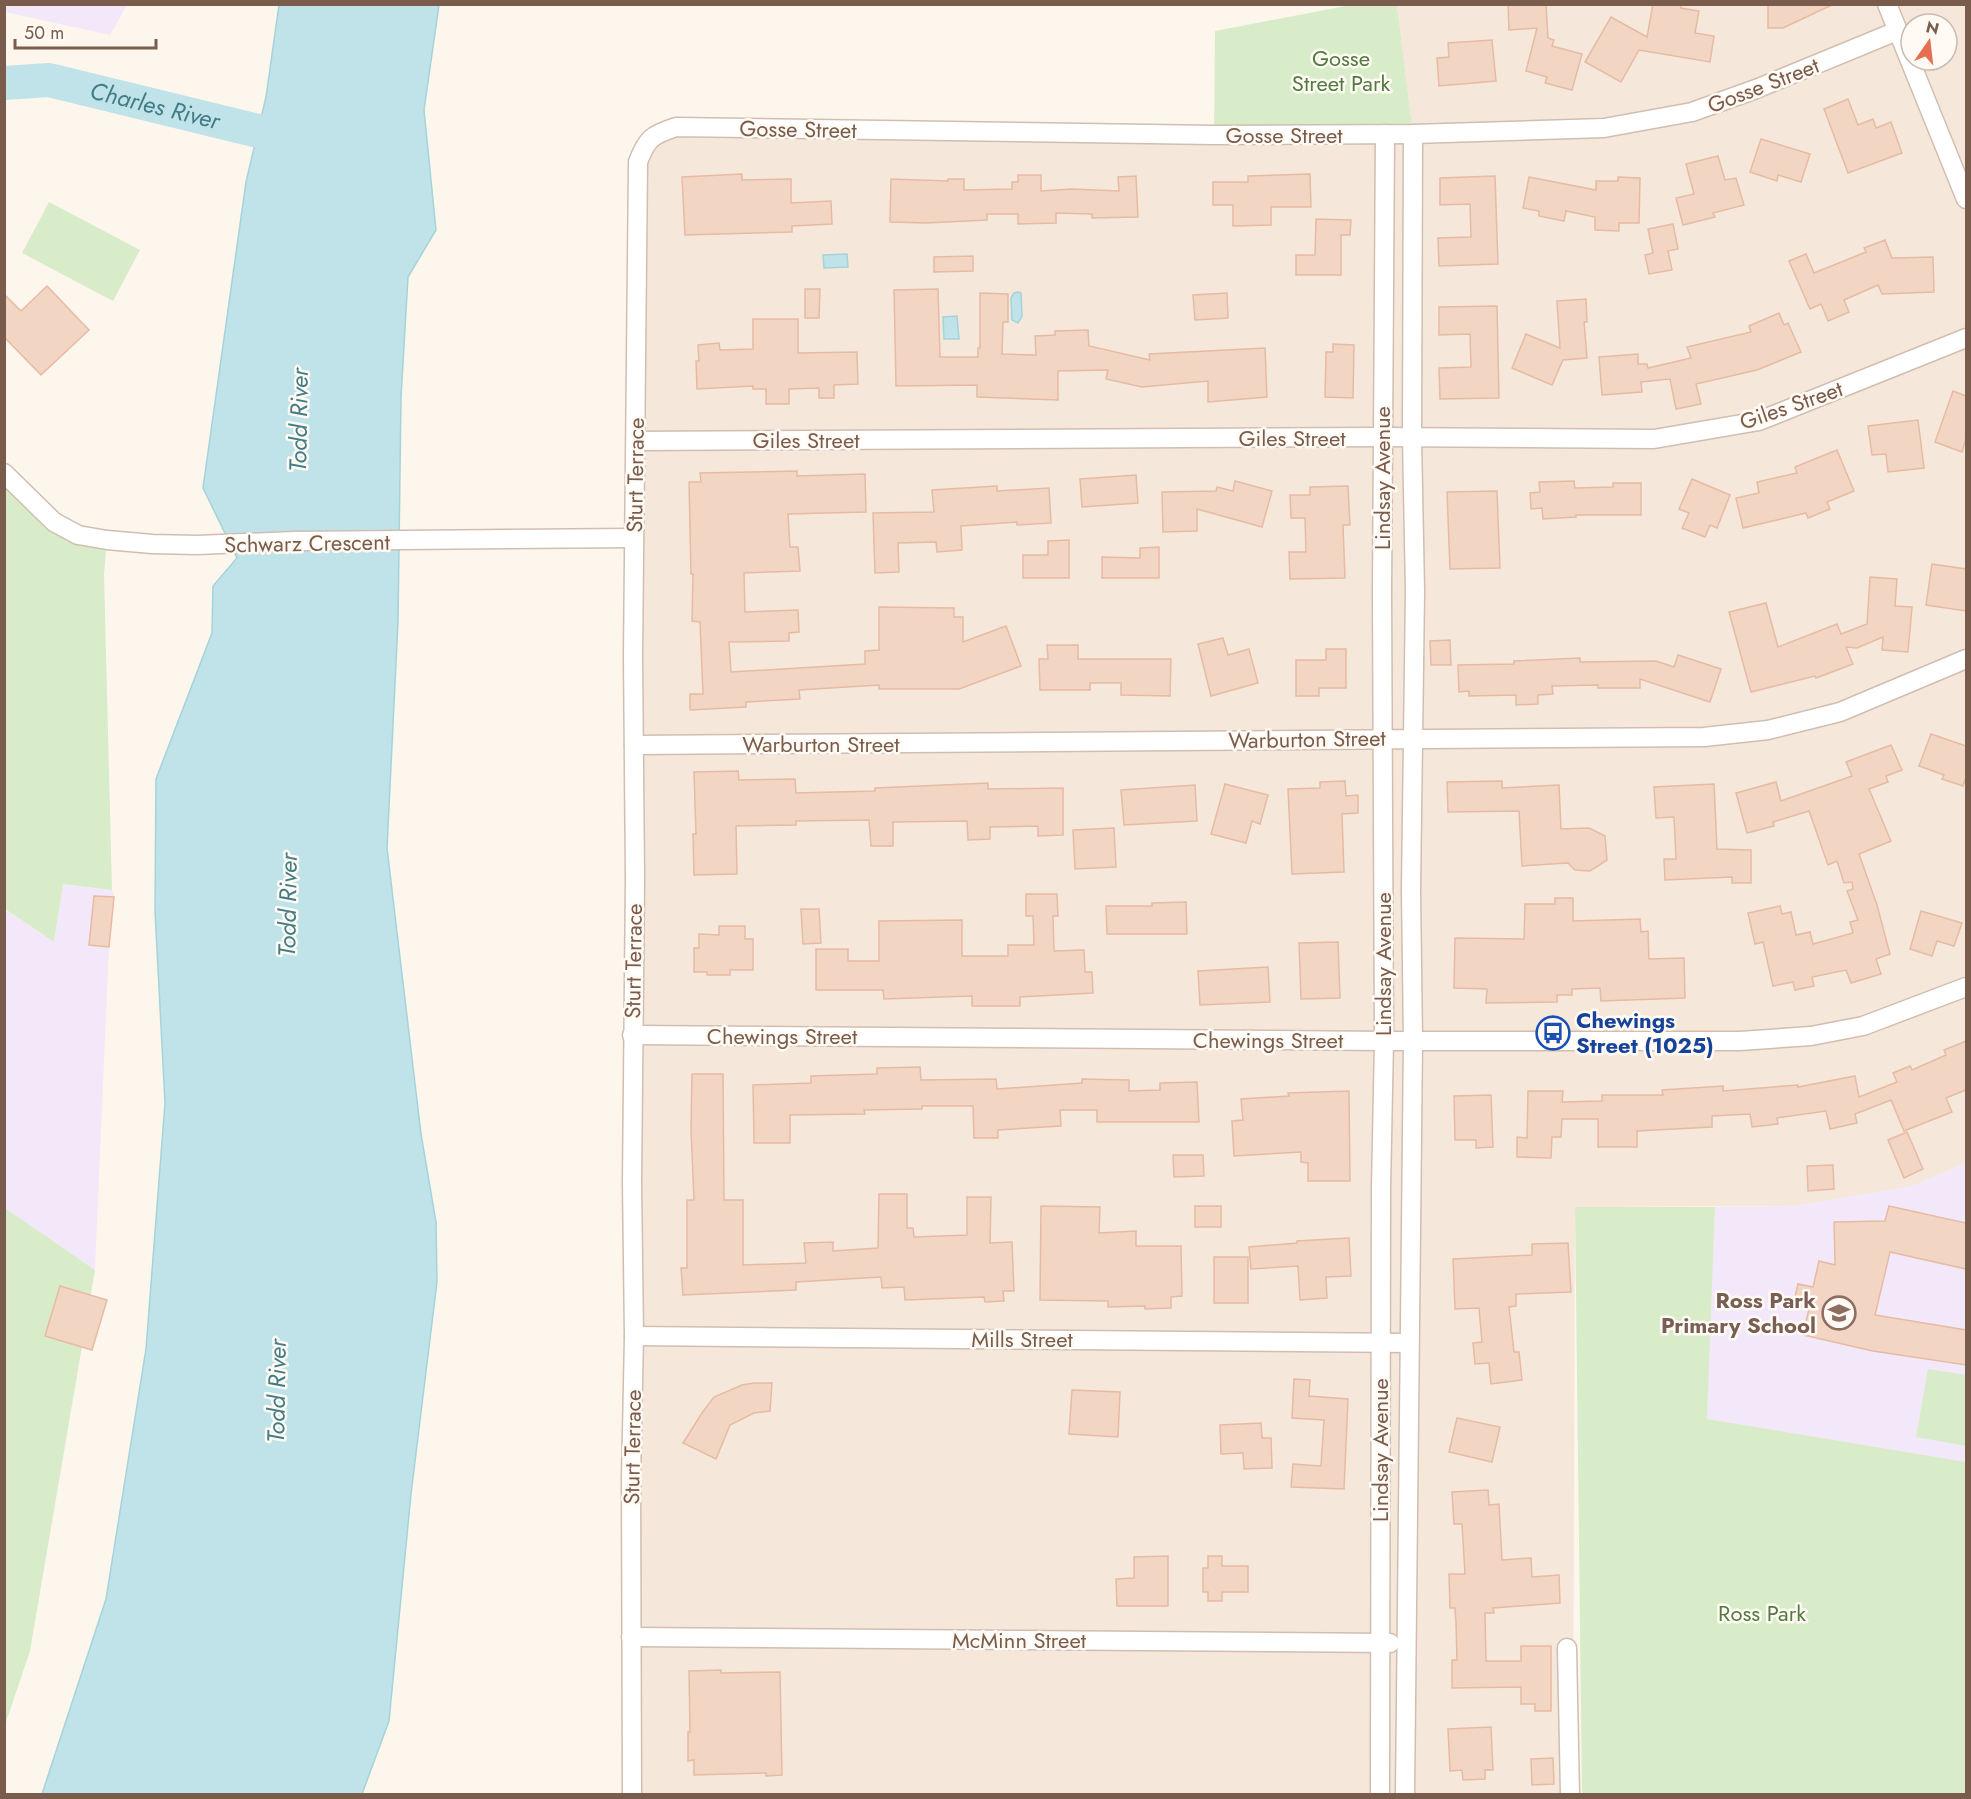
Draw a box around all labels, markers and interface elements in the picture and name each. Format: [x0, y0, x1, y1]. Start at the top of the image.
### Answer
scale bar [15, 12, 156, 50]
north arrow [1899, 12, 1959, 72]
text: N [1924, 15, 1941, 41]
text: 50 m [24, 20, 64, 46]
park label: Gosse Street Park [1292, 42, 1390, 99]
street label: Gosse Street [1703, 49, 1824, 121]
water label: Charles River [86, 73, 225, 139]
street label: Gosse Street [739, 112, 858, 146]
street label: Gosse Street [1225, 119, 1343, 151]
water label: Todd River [280, 366, 317, 472]
street label: Giles Street [1735, 372, 1848, 438]
street label: Lindsay Avenue [1366, 406, 1398, 550]
street label: Sturt Terrace [618, 417, 652, 533]
street label: Giles Street [1238, 422, 1346, 454]
street label: Giles Street [752, 424, 860, 456]
street label: Schwarz Crescent [224, 526, 391, 560]
street label: Warburton Street [1228, 722, 1387, 756]
street label: Warburton Street [742, 728, 900, 760]
water label: Todd River [269, 851, 306, 957]
street label: Lindsay Avenue [1367, 892, 1399, 1036]
street label: Sturt Terrace [616, 903, 650, 1019]
place label: Chewings Street (1025) [1576, 1004, 1714, 1061]
bus stop icon: Chewings Street (1025) [1535, 1015, 1571, 1051]
street label: Chewings Street [707, 1020, 858, 1052]
street label: Chewings Street [1193, 1024, 1344, 1056]
place label: Ross Park Primary School [1661, 1284, 1816, 1341]
school or university icon: Ross Park Primary School [1821, 1295, 1857, 1331]
street label: Mills Street [971, 1323, 1074, 1355]
water label: Todd River [258, 1337, 295, 1443]
street label: Lindsay Avenue [1364, 1378, 1396, 1522]
street label: Sturt Terrace [615, 1389, 649, 1505]
park label: Ross Park [1718, 1597, 1806, 1629]
street label: McMinn Street [952, 1624, 1087, 1656]

